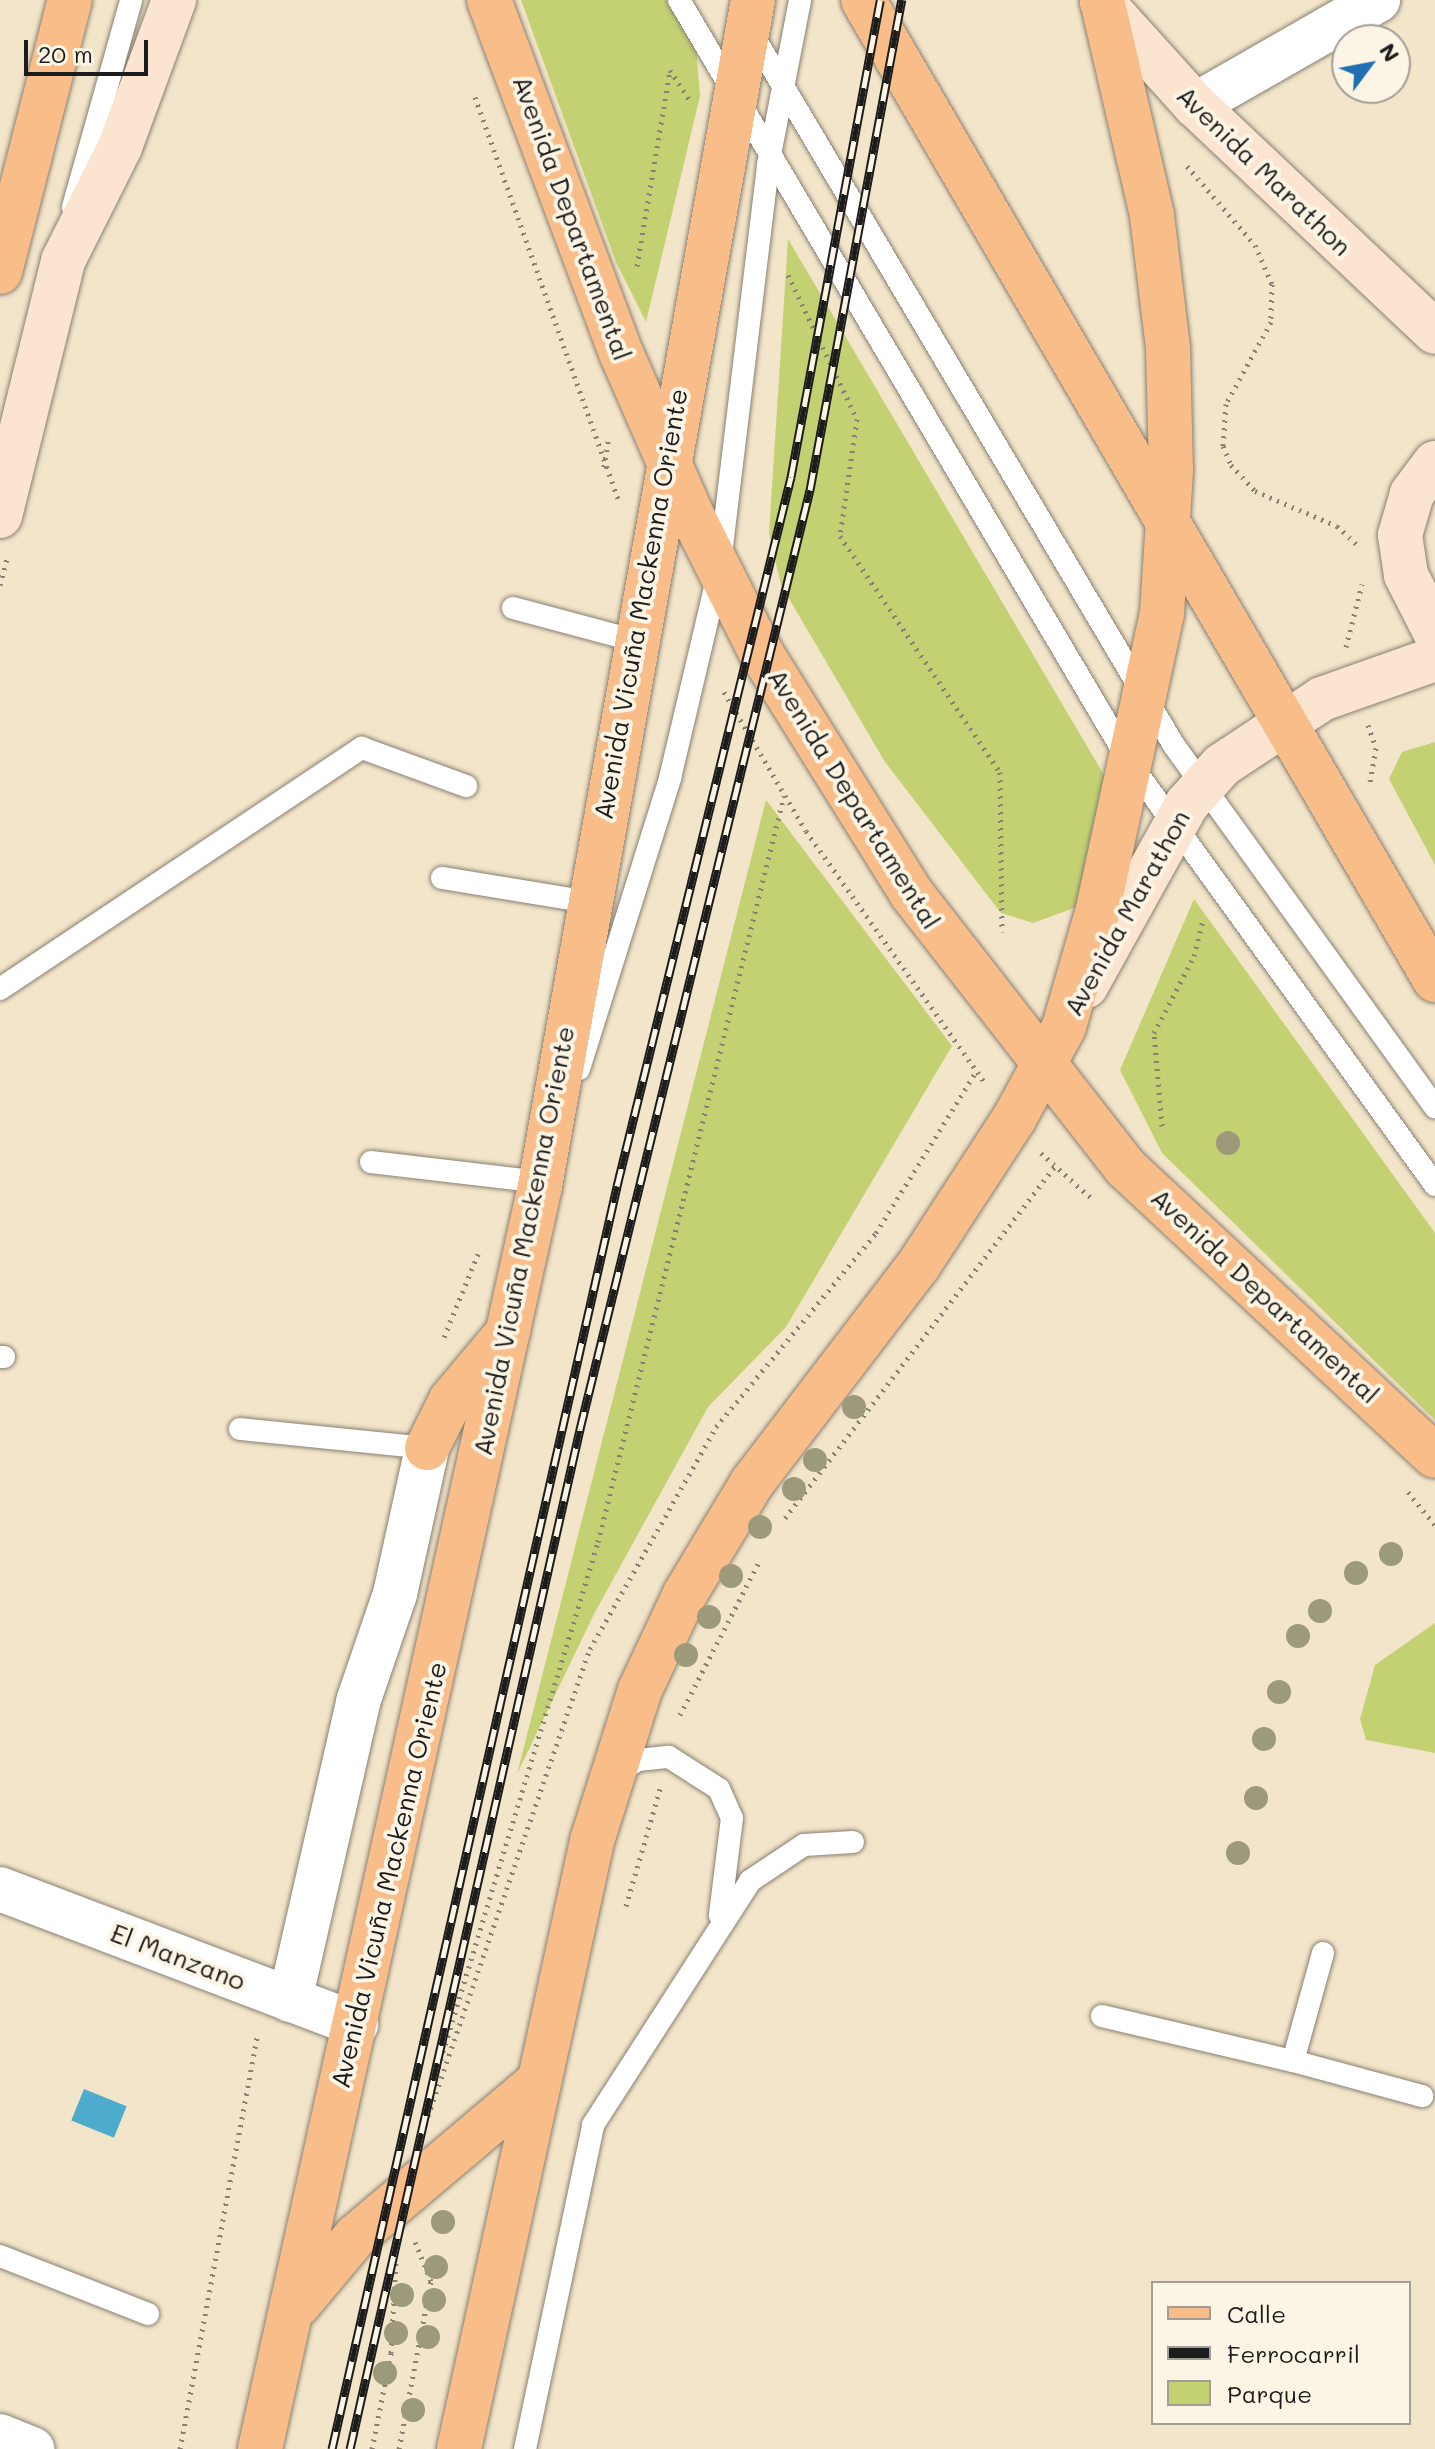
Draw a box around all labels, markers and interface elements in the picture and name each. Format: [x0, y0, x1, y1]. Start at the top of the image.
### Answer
scale bar [28, 24, 152, 74]
north arrow [1331, 24, 1411, 104]
text: N [1373, 37, 1407, 67]
text: 20 m [38, 38, 93, 69]
street label: Avenida Departamental [506, 71, 638, 365]
street label: Avenida Marathon [1170, 80, 1358, 262]
street label: Avenida Vicuña Mackenna Oriente [588, 386, 694, 822]
street label: Avenida Departamental [761, 663, 947, 935]
street label: Avenida Marathon [1057, 805, 1197, 1021]
street label: Avenida Vicuña Mackenna Oriente [467, 1024, 581, 1458]
street label: Avenida Departamental [1144, 1182, 1386, 1410]
street label: Avenida Vicuña Mackenna Oriente [325, 1659, 453, 2091]
street label: El Manzano [106, 1917, 250, 1997]
legend [1151, 2281, 1411, 2425]
text: Calle [1227, 2298, 1286, 2329]
text: Ferrocarril [1227, 2338, 1360, 2369]
text: Parque [1227, 2378, 1312, 2409]

